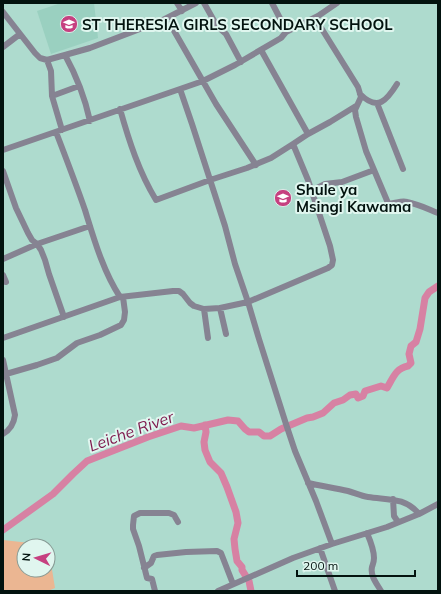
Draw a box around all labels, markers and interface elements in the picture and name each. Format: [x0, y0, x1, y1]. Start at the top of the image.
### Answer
school or university icon: ST THERESIA GIRLS SECONDARY SCHOOL [59, 14, 79, 34]
place label: ST THERESIA GIRLS SECONDARY SCHOOL [82, 15, 393, 34]
place label: Shule ya Msingi Kawama [296, 180, 411, 216]
school or university icon: Shule ya Msingi Kawama [273, 188, 293, 208]
water label: Leiche River [86, 406, 177, 456]
north arrow [16, 538, 56, 578]
text: N [19, 552, 33, 562]
scale bar [297, 552, 415, 578]
text: 200 m [303, 558, 338, 573]

